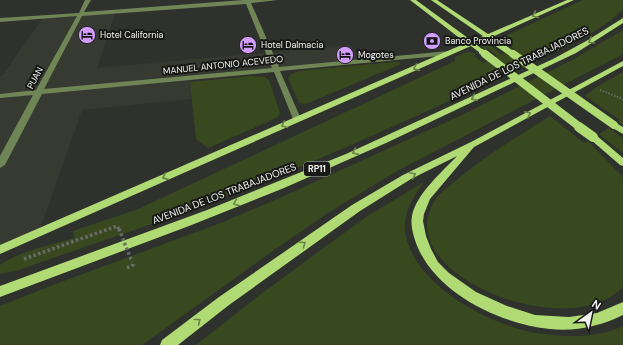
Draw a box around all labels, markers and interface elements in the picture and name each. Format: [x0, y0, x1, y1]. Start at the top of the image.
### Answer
one-way arrow [531, 11, 538, 19]
street label: AVENIDA DE LOS TRABAJADORES [448, 24, 591, 103]
hotel icon: Hotel California [77, 25, 97, 45]
place label: Hotel California [100, 29, 164, 41]
bank icon: Banco Provincia [422, 31, 442, 51]
hotel icon: Hotel Dalmacia [238, 35, 258, 55]
place label: Banco Provincia [445, 35, 511, 47]
one-way arrow [588, 37, 595, 44]
place label: Hotel Dalmacia [261, 39, 324, 51]
hotel icon: Mogotes [335, 45, 355, 65]
place label: Mogotes [358, 49, 394, 61]
street label: MANUEL ANTONIO ACEVEDO [162, 53, 284, 77]
one-way arrow [412, 63, 419, 71]
street label: PUAN [24, 65, 46, 91]
one-way arrow [471, 94, 478, 101]
one-way arrow [524, 112, 531, 119]
one-way arrow [280, 120, 288, 128]
one-way arrow [352, 147, 360, 155]
street label: AVENIDA DE LOS TRABAJADORES [150, 160, 298, 227]
road number: RP11 [304, 162, 330, 176]
one-way arrow [408, 172, 416, 179]
one-way arrow [161, 173, 168, 181]
one-way arrow [232, 199, 239, 207]
one-way arrow [299, 241, 306, 249]
north arrow [571, 293, 611, 333]
text: N [589, 297, 604, 313]
one-way arrow [194, 319, 201, 326]

